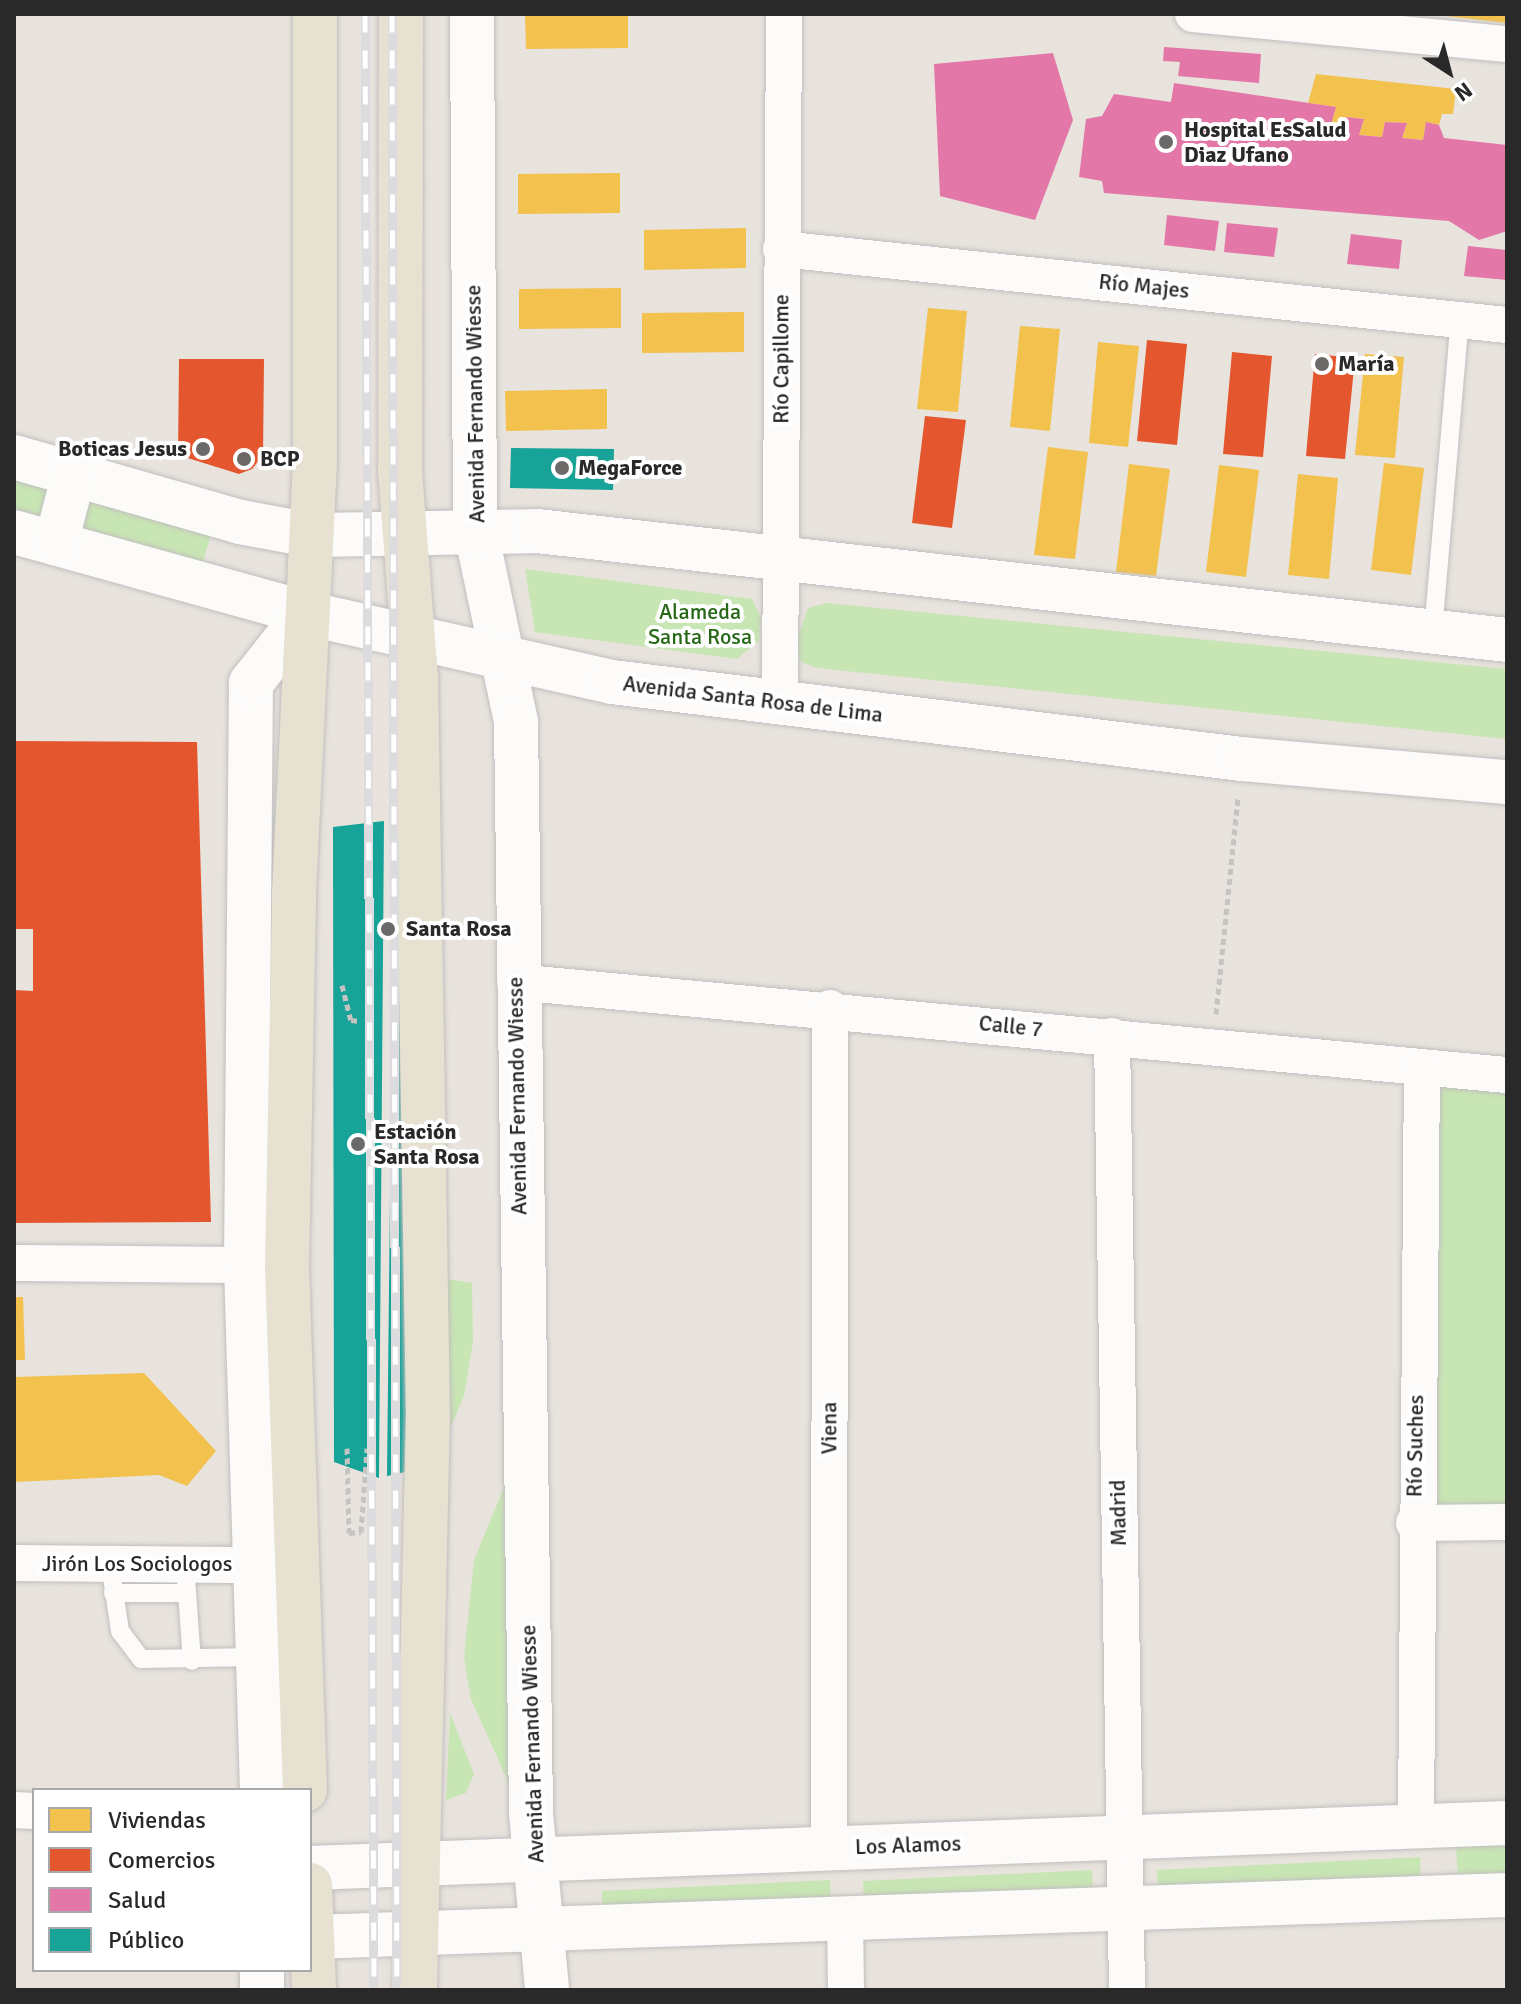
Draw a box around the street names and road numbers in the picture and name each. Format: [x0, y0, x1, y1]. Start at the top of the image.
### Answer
street label: Río Majes [1097, 268, 1191, 304]
street label: Avenida Fernando Wiesse [460, 285, 490, 523]
street label: Río Capillome [768, 294, 794, 424]
street label: Avenida Santa Rosa de Lima [622, 670, 884, 728]
street label: Avenida Fernando Wiesse [502, 977, 532, 1215]
street label: Calle 7 [978, 1010, 1044, 1042]
street label: Río Suches [1401, 1394, 1429, 1498]
street label: Viena [816, 1402, 842, 1454]
street label: Madrid [1104, 1479, 1132, 1547]
street label: Jirón Los Sociologos [42, 1551, 232, 1577]
street label: Avenida Fernando Wiesse [515, 1624, 549, 1864]
street label: Los Alamos [854, 1830, 962, 1860]

